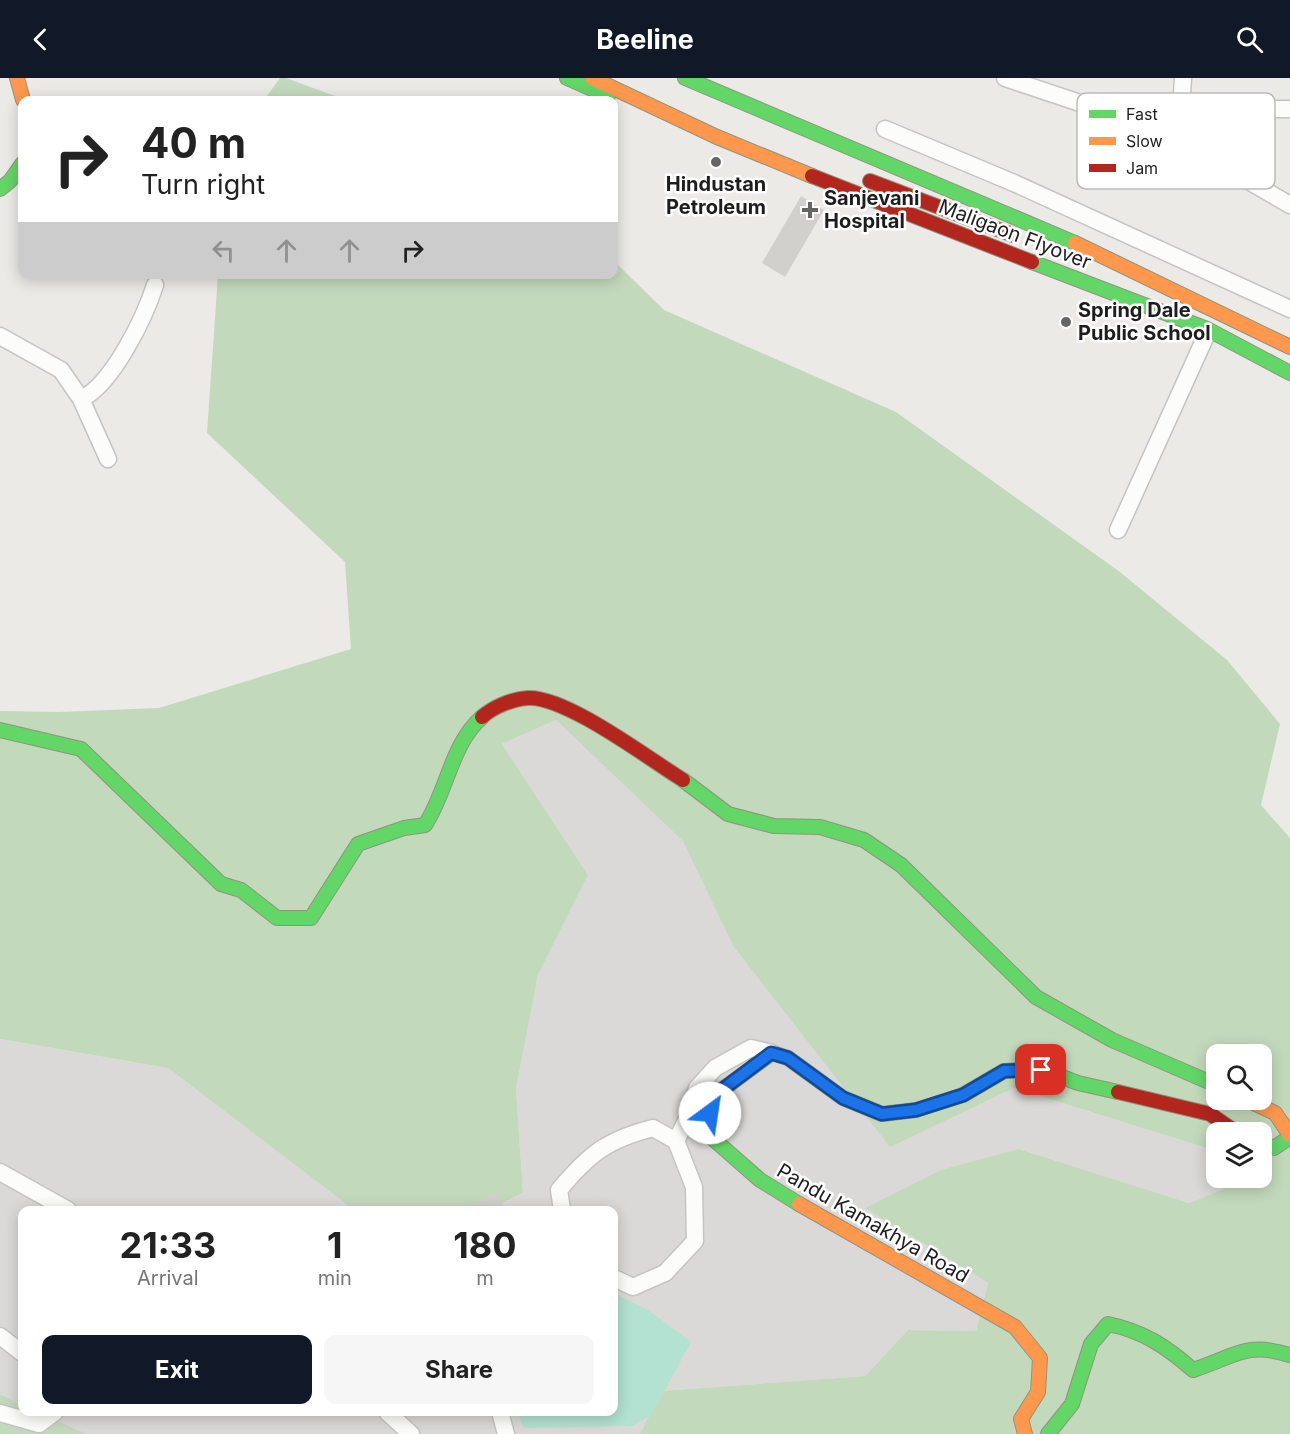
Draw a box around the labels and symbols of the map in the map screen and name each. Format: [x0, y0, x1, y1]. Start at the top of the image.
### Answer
legend [1077, 93, 1275, 189]
text: Fast [1126, 104, 1158, 124]
text: Slow [1126, 131, 1163, 151]
marker: Hindustan Petroleum [709, 155, 723, 169]
text: Jam [1126, 158, 1158, 178]
place label: Hindustan Petroleum [666, 172, 766, 219]
place label: Sanjevani Hospital [824, 186, 919, 233]
street label: Maligaon Flyover [935, 194, 1095, 274]
marker: Sanjevani Hospital [801, 201, 819, 219]
place label: Spring Dale Public School [1078, 298, 1211, 345]
marker: Spring Dale Public School [1059, 315, 1073, 329]
pin [1015, 1044, 1066, 1095]
position arrow [678, 1081, 742, 1145]
street label: Pandu Kamakhya Road [773, 1158, 973, 1288]

